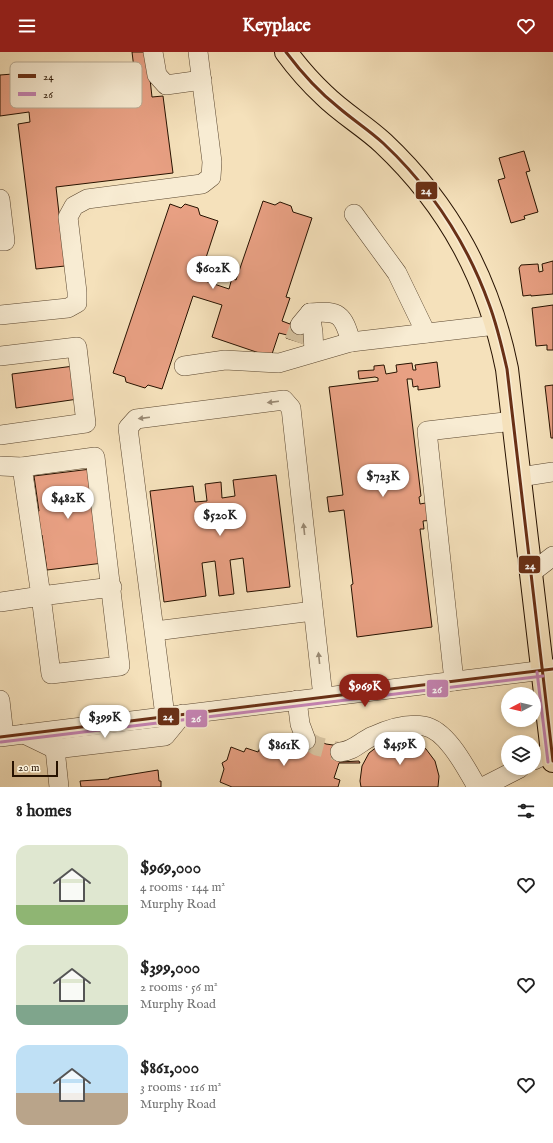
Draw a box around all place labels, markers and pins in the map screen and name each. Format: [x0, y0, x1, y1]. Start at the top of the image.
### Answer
pin: $602K [185, 256, 241, 290]
pin: $723K [355, 464, 411, 498]
pin: $482K [40, 486, 96, 520]
pin: $520K [192, 503, 248, 537]
pin: $969K [337, 674, 393, 708]
pin: $399K [77, 705, 133, 739]
pin: $459K [372, 732, 428, 766]
pin: $861K [256, 733, 312, 767]

